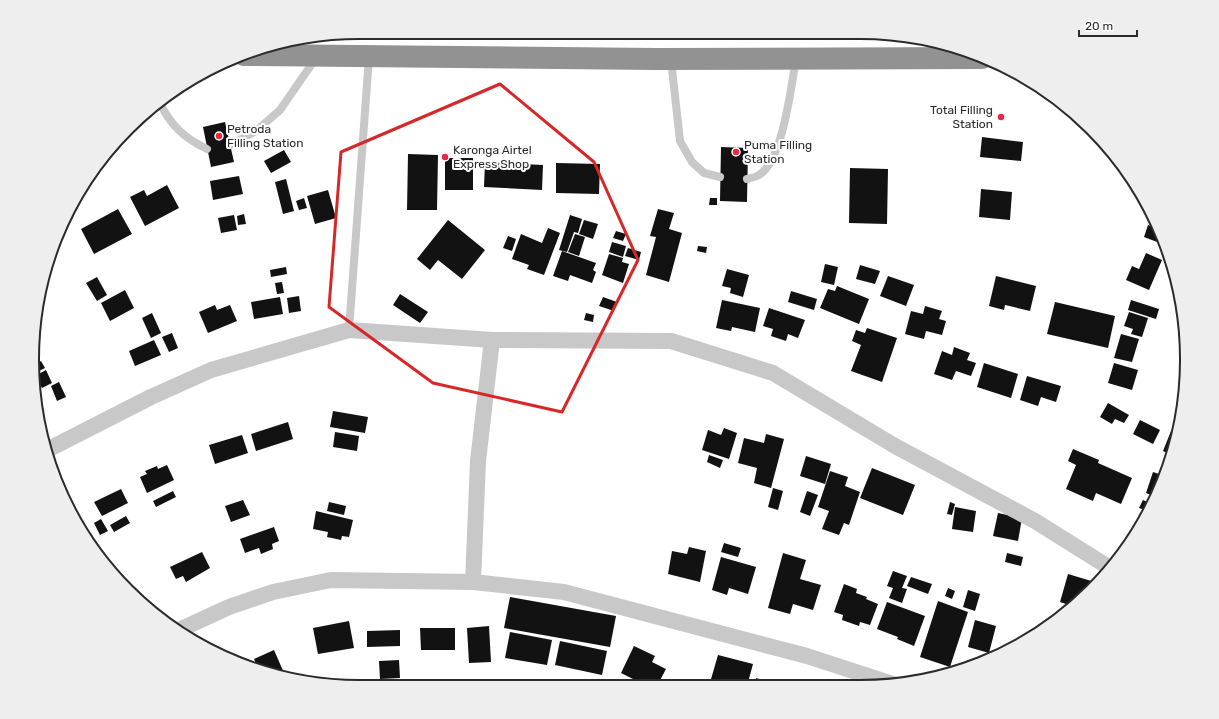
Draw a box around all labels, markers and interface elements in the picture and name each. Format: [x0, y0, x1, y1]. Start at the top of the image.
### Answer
scale bar [1079, 12, 1137, 38]
text: 20 m [1085, 19, 1113, 33]
place label: Total Filling Station [930, 103, 993, 131]
marker: Total Filling Station [996, 112, 1006, 122]
place label: Petroda Filling Station [227, 122, 304, 150]
marker: Petroda Filling Station [214, 131, 224, 141]
place label: Puma Filling Station [744, 138, 812, 166]
place label: Karonga Airtel Express Shop [453, 143, 532, 171]
marker: Puma Filling Station [731, 147, 741, 157]
marker: Karonga Airtel Express Shop [440, 152, 450, 162]

